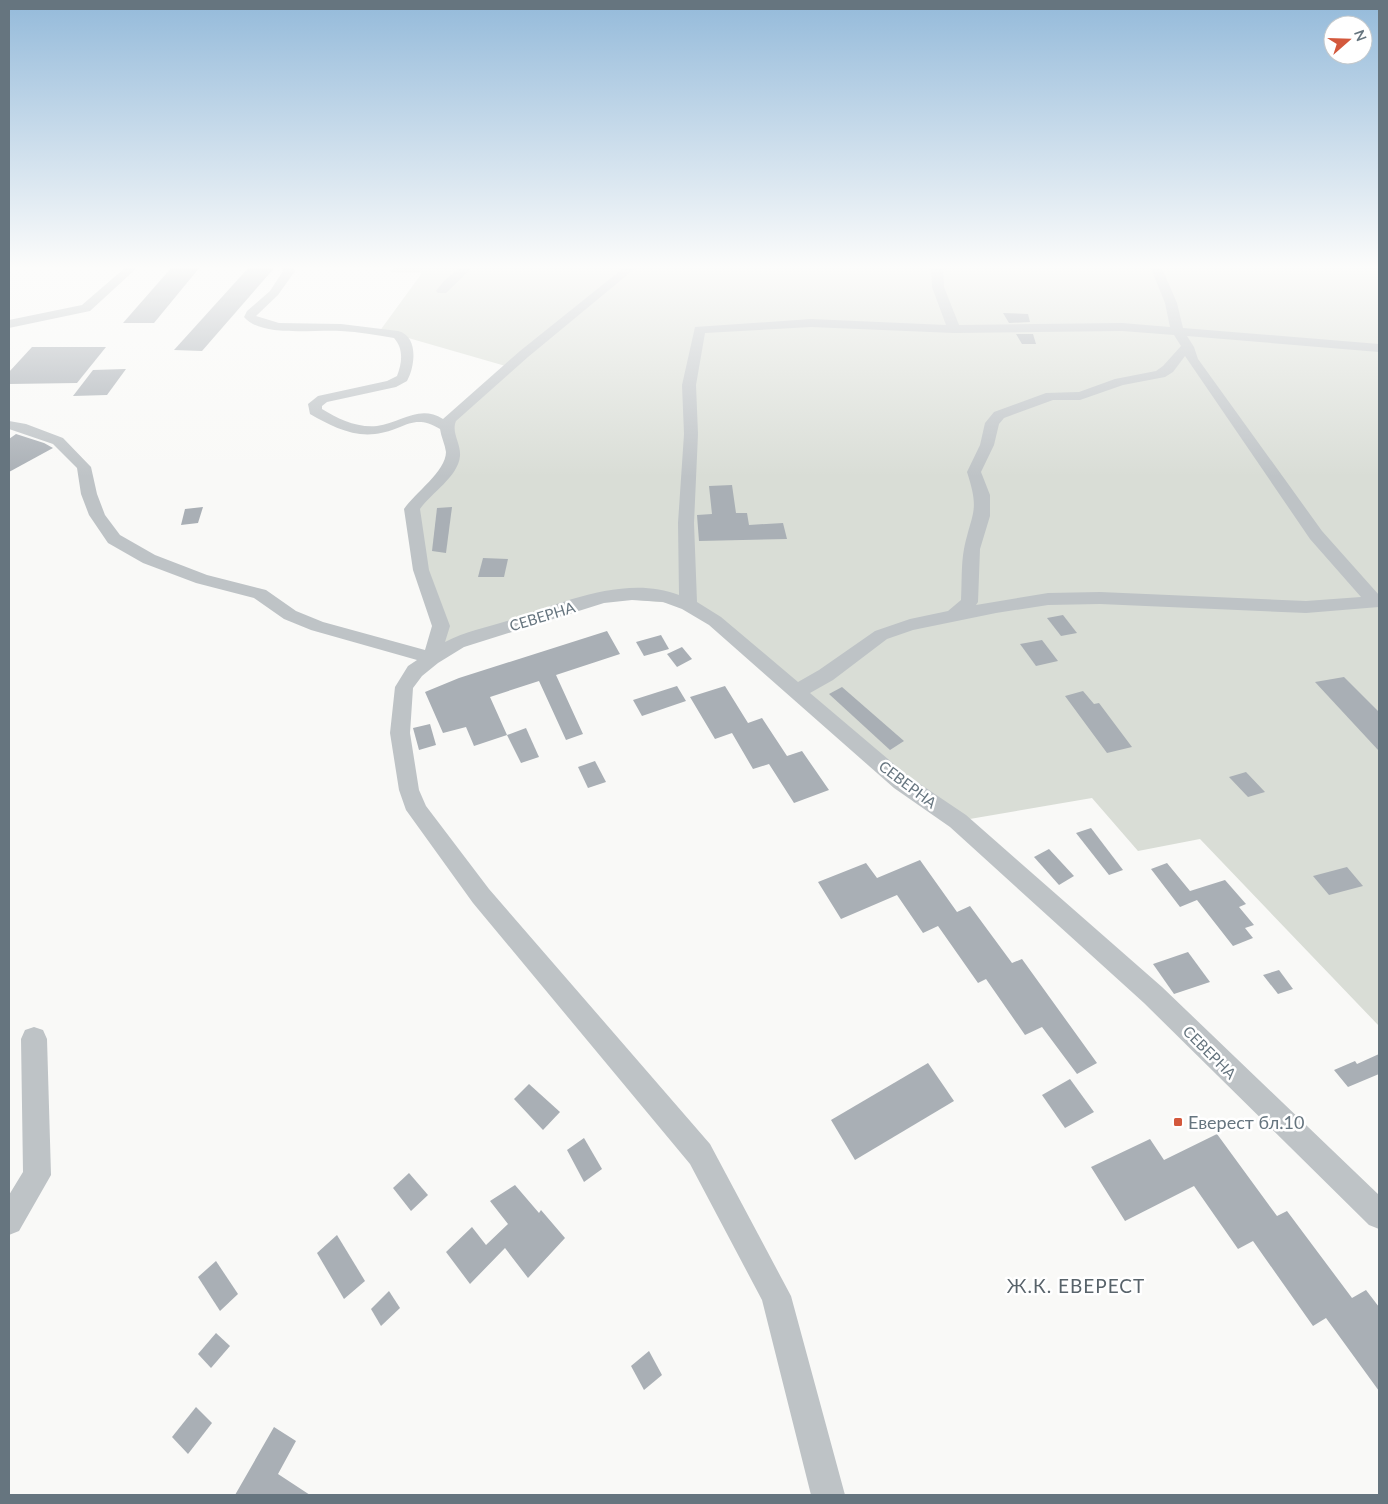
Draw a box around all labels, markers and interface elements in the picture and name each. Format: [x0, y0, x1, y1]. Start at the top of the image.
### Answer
north arrow [1323, 15, 1373, 65]
text: N [1351, 27, 1371, 43]
street label: СЕВЕРНА [507, 597, 578, 634]
street label: СЕВЕРНА [876, 756, 941, 812]
street label: СЕВЕРНА [1180, 1022, 1241, 1083]
place label: Еверест бл.10 [1188, 1111, 1304, 1133]
marker: Еверест бл.10 [1172, 1116, 1184, 1128]
district label: Ж.К. ЕВЕРЕСТ [1007, 1274, 1145, 1297]

